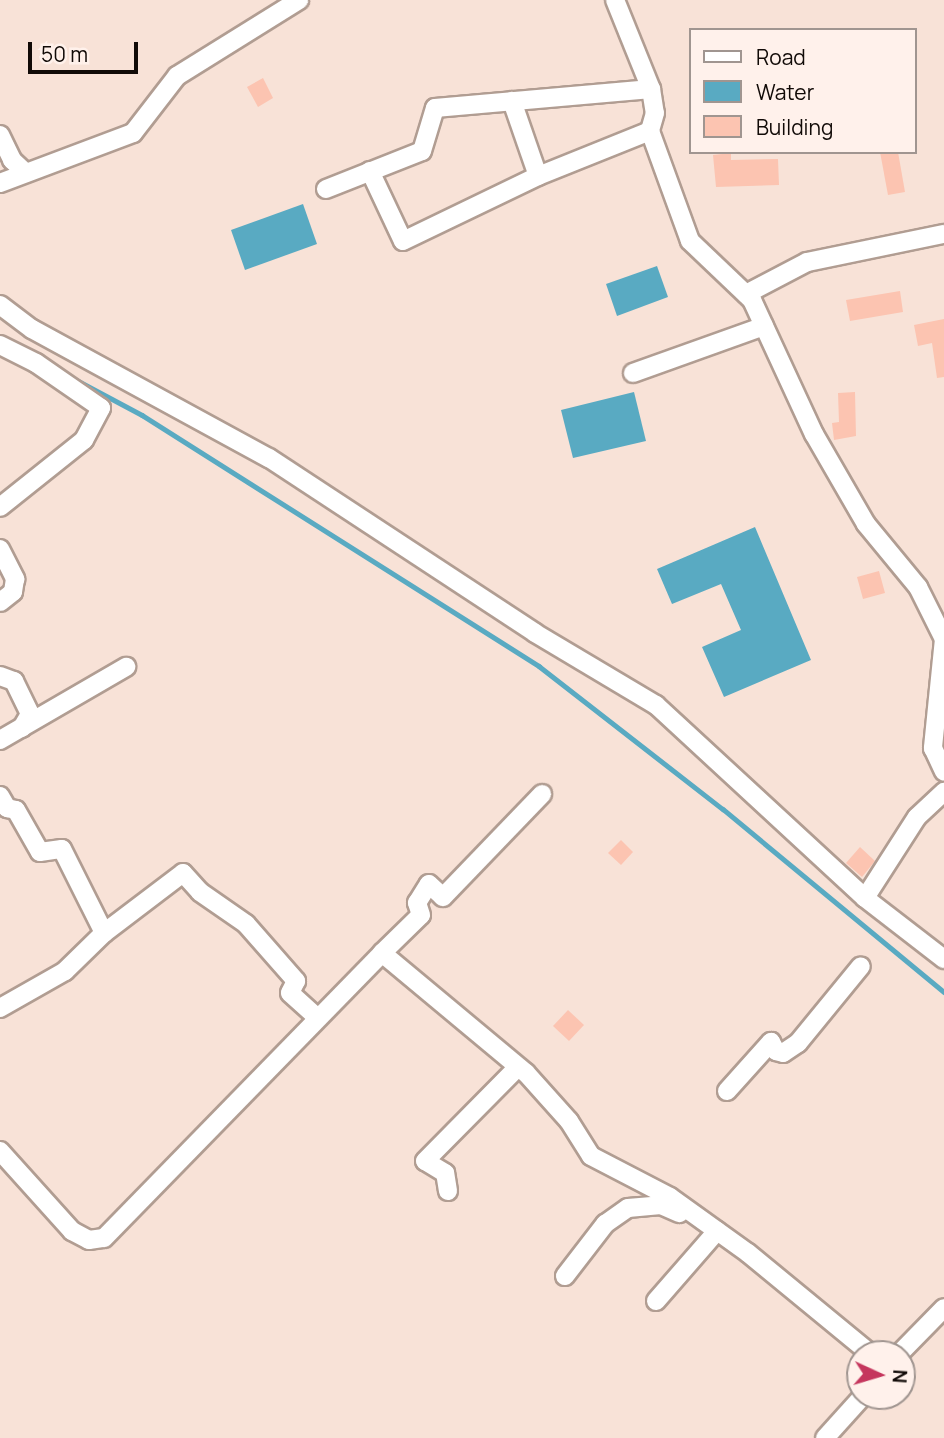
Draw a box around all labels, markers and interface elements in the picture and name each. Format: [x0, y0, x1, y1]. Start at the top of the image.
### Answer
scale bar [32, 28, 142, 72]
legend [688, 28, 916, 154]
text: 50 m [41, 40, 88, 68]
text: Road [756, 43, 806, 71]
text: Water [756, 78, 814, 106]
text: Building [756, 113, 833, 141]
north arrow [846, 1340, 916, 1410]
text: N [887, 1369, 913, 1384]

